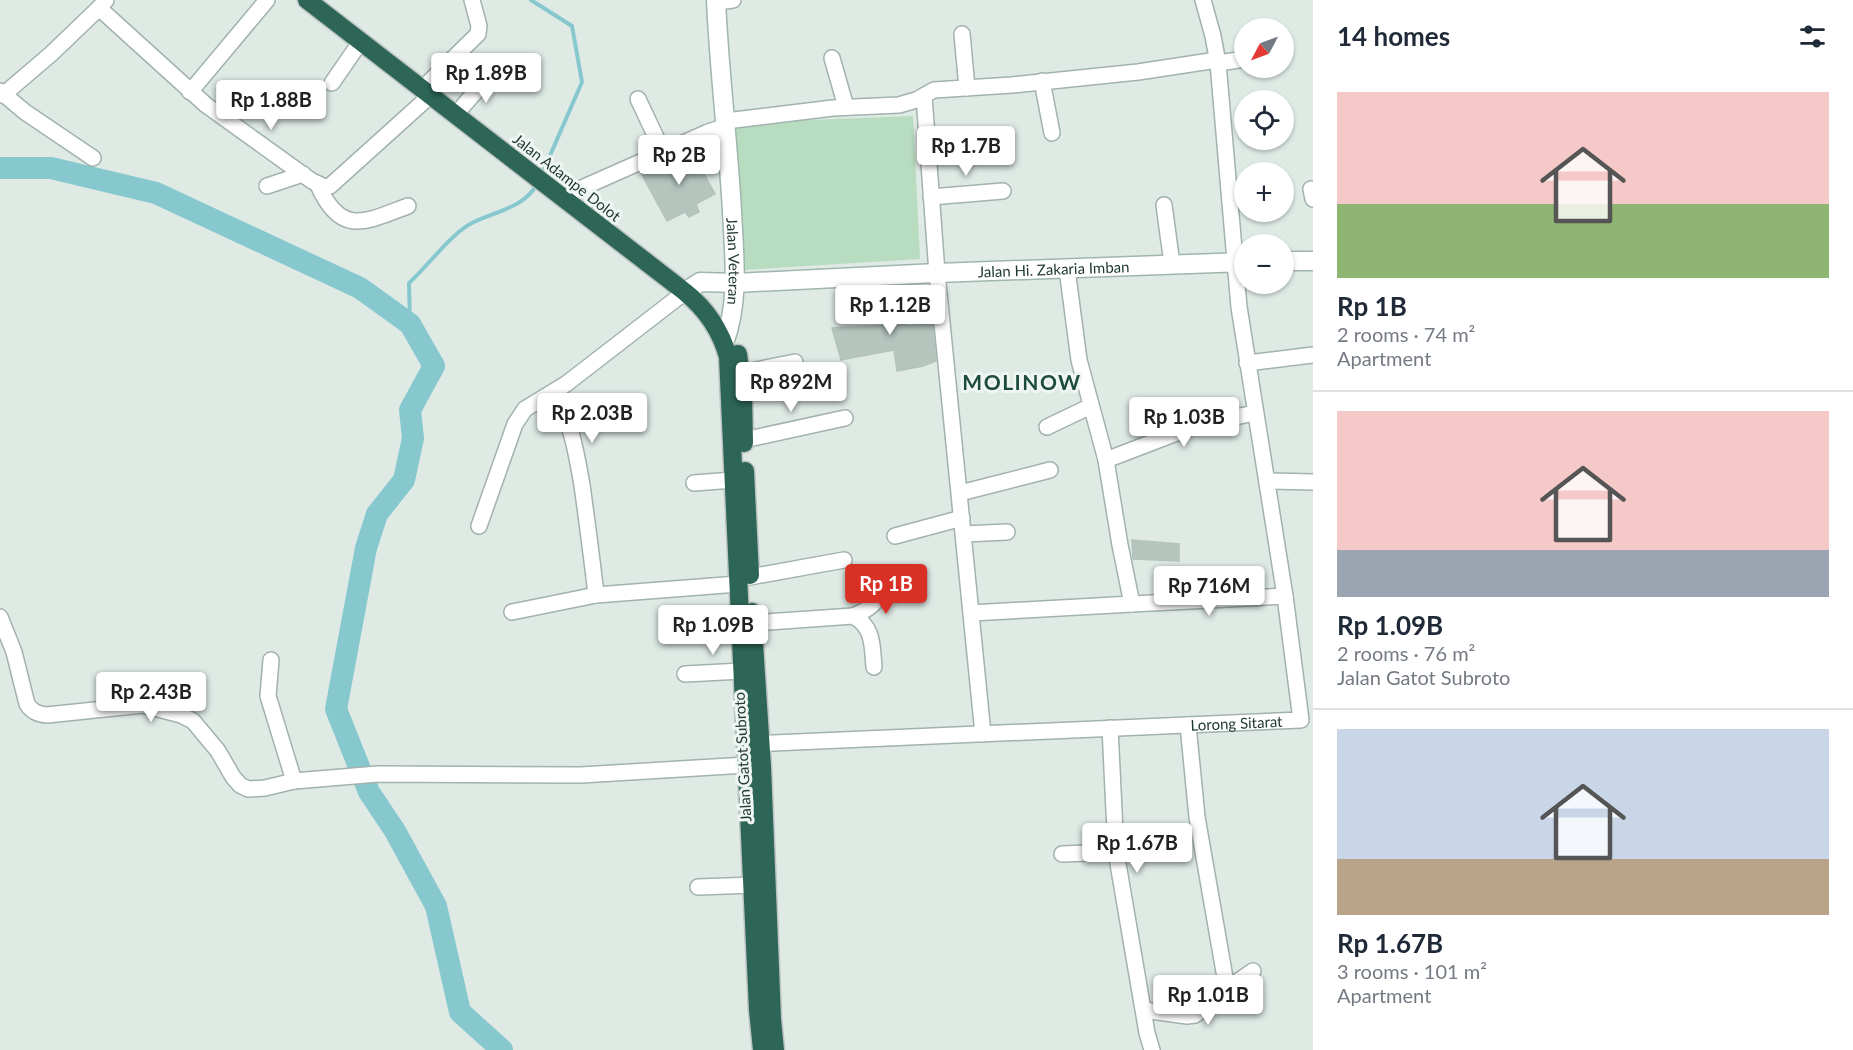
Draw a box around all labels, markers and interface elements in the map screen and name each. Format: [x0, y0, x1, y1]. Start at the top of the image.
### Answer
north arrow [1234, 18, 1294, 78]
map controls [1234, 18, 1294, 294]
text: 14 homes [1337, 20, 1450, 52]
icon: filters [1796, 20, 1829, 53]
pin: Rp 1.89B [424, 53, 548, 104]
text: Rp 1.89B [445, 60, 527, 84]
pin: Rp 1.88B [209, 80, 333, 131]
text: Rp 1.88B [230, 87, 312, 111]
button: locate [1234, 90, 1294, 150]
pin: Rp 1.7B [911, 126, 1021, 177]
street label: Jalan Adampe Dolot [510, 129, 625, 225]
icon: home [1529, 131, 1637, 239]
text: Rp 1.7B [931, 133, 1001, 157]
pin: Rp 2B [637, 135, 721, 186]
text: Rp 2B [652, 142, 706, 166]
button: + [1234, 162, 1294, 222]
street label: Jalan Veteran [723, 217, 744, 306]
button: − [1234, 234, 1294, 294]
street label: Jalan Hi. Zakaria Imban [978, 257, 1130, 281]
pin: Rp 1.12B [828, 285, 952, 336]
text: Rp 1B [1337, 290, 1407, 322]
text: Rp 1.12B [849, 292, 931, 316]
text: 2 rooms · 74 m² [1337, 322, 1475, 346]
text: Apartment [1337, 346, 1431, 370]
pin: Rp 892M [736, 362, 846, 413]
text: Rp 892M [750, 369, 832, 393]
district label: MOLINOW [962, 369, 1082, 394]
pin: Rp 2.03B [530, 393, 654, 444]
pin: Rp 1.03B [1122, 397, 1246, 448]
text: Rp 2.03B [551, 400, 633, 424]
text: Rp 1.03B [1143, 404, 1225, 428]
icon: home [1529, 450, 1637, 558]
pin: Rp 1B [844, 564, 928, 615]
pin: Rp 716M [1154, 566, 1264, 617]
text: Rp 1B [859, 571, 913, 595]
text: Rp 716M [1168, 573, 1250, 597]
pin: Rp 1.09B [651, 605, 775, 656]
text: Rp 1.09B [1337, 609, 1443, 641]
text: Rp 1.09B [672, 612, 754, 636]
text: 2 rooms · 76 m² [1337, 641, 1475, 665]
text: Jalan Gatot Subroto [1337, 665, 1510, 689]
pin: Rp 2.43B [89, 672, 213, 723]
text: Rp 2.43B [110, 679, 192, 703]
street label: Jalan Gatot Subroto [730, 692, 754, 822]
street label: Lorong Sitarat [1190, 712, 1284, 734]
icon: home [1529, 768, 1637, 876]
pin: Rp 1.67B [1075, 823, 1199, 874]
text: Rp 1.67B [1096, 830, 1178, 854]
text: Rp 1.67B [1337, 927, 1443, 959]
text: 3 rooms · 101 m² [1337, 959, 1487, 983]
pin: Rp 1.01B [1146, 975, 1270, 1026]
text: Rp 1.01B [1167, 982, 1249, 1006]
text: Apartment [1337, 983, 1431, 1007]

